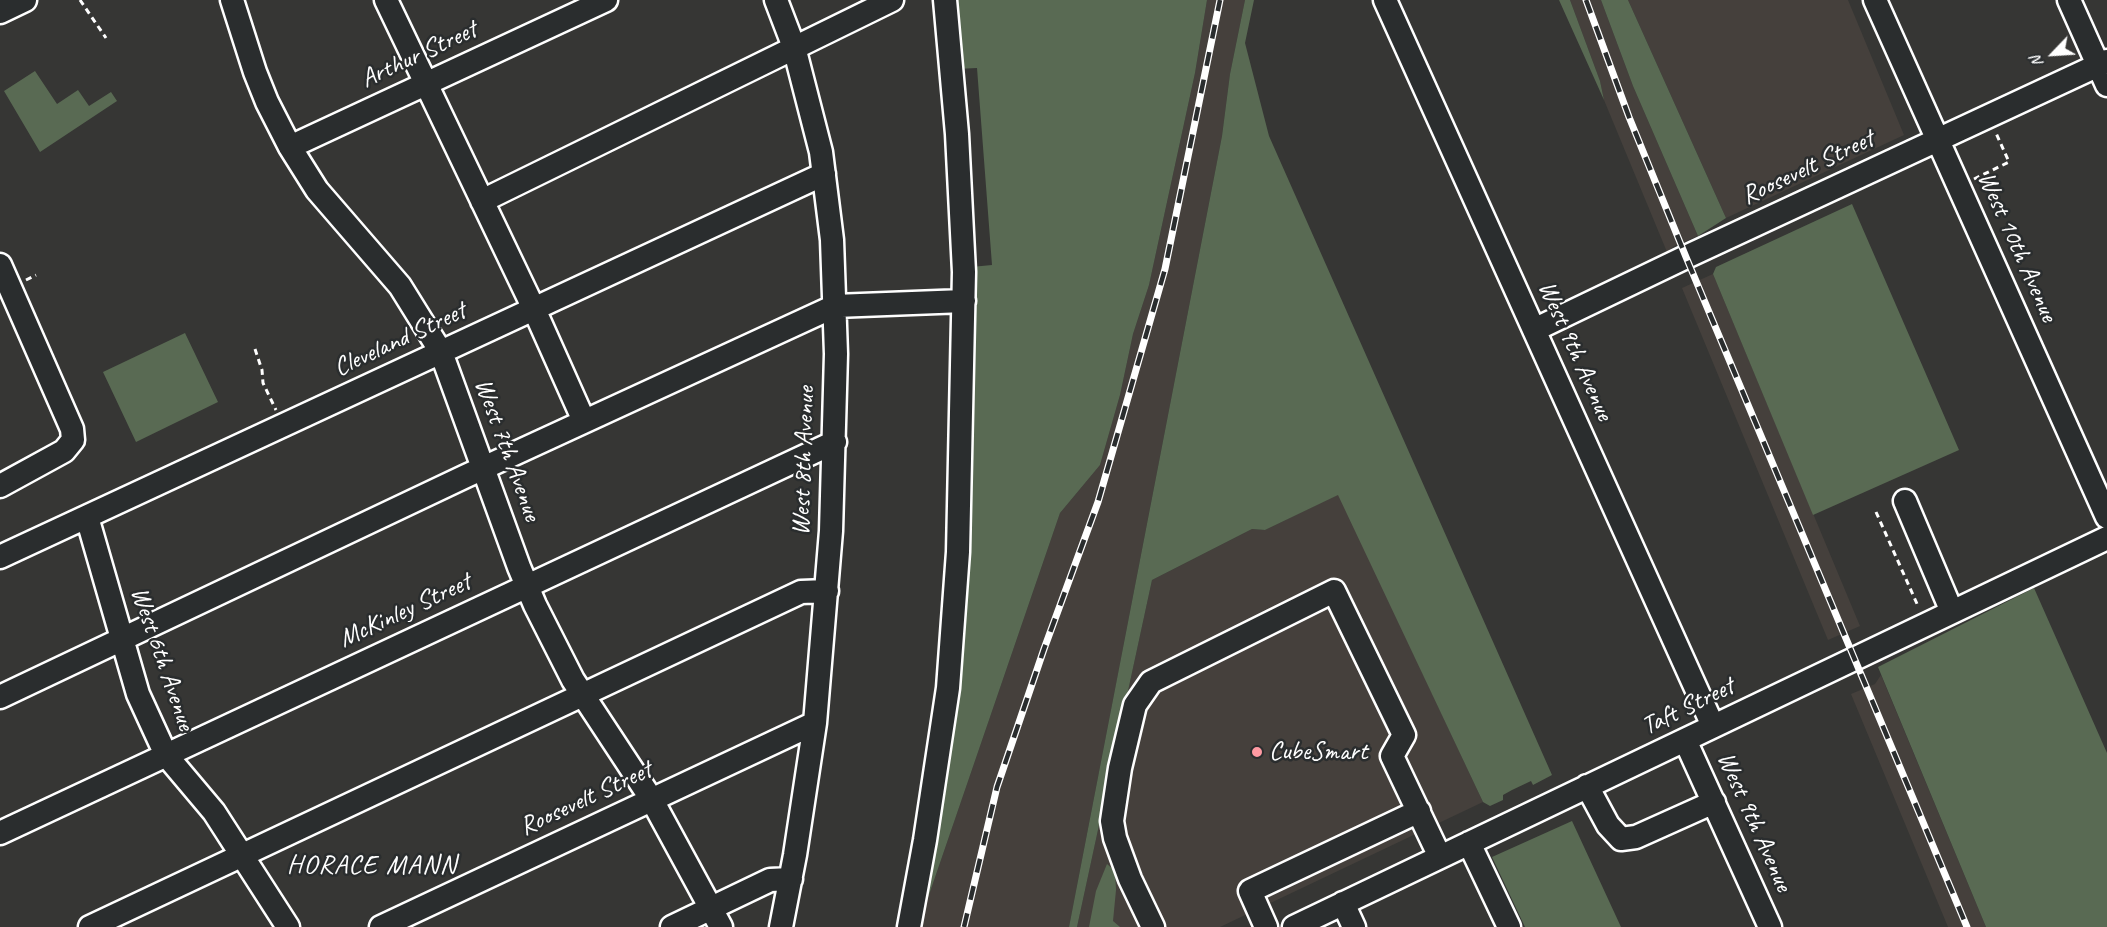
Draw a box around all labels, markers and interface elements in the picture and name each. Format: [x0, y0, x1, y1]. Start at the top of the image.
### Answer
street label: Arthur Street [356, 15, 482, 95]
north arrow [2023, 24, 2083, 84]
text: N [2026, 53, 2048, 70]
street label: Roosevelt Street [1737, 124, 1879, 212]
street label: West 10th Avenue [1970, 167, 2064, 327]
street label: West 9th Avenue [1530, 276, 1620, 426]
street label: Cleveland Street [329, 296, 471, 384]
street label: West 7th Avenue [467, 374, 547, 526]
street label: West 8th Avenue [786, 386, 822, 536]
street label: McKinley Street [334, 567, 476, 655]
street label: West 6th Avenue [123, 583, 201, 735]
street label: Taft Street [1637, 671, 1739, 743]
place label: CubeSmart [1269, 736, 1367, 768]
marker: CubeSmart [1250, 745, 1264, 759]
street label: West 9th Avenue [1709, 747, 1799, 897]
street label: Roosevelt Street [515, 755, 657, 843]
district label: HORACE MANN [288, 850, 456, 882]

